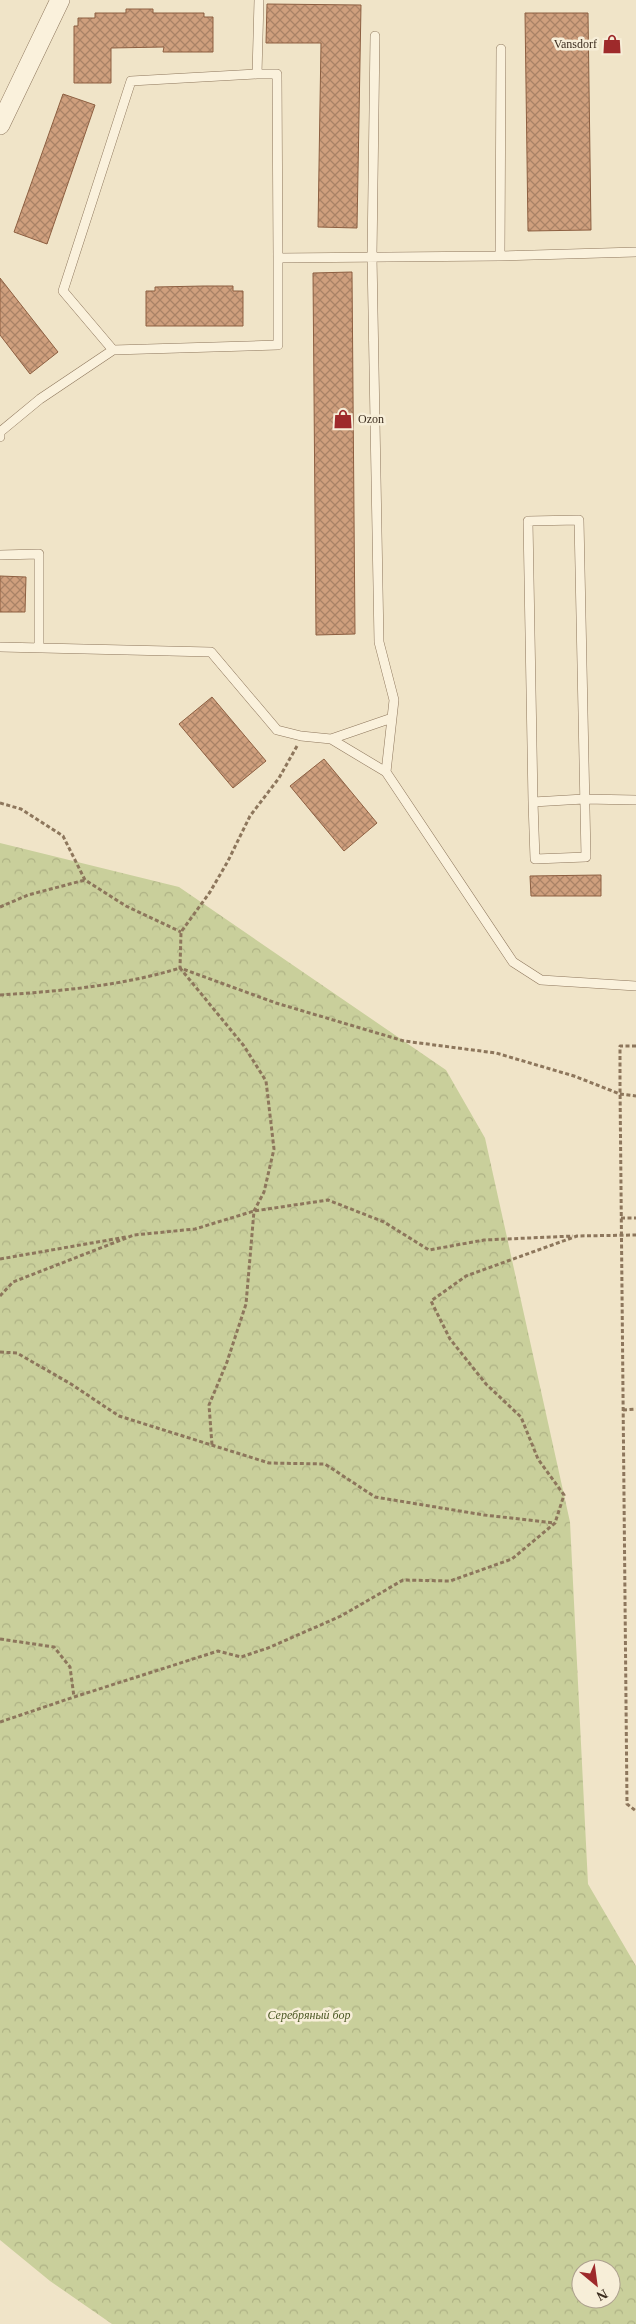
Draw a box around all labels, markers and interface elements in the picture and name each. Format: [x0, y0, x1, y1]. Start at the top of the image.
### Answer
shop icon: Vansdorf [601, 33, 623, 55]
place label: Vansdorf [554, 37, 597, 51]
shop icon: Ozon [332, 408, 354, 430]
place label: Ozon [358, 412, 384, 426]
park label: Серебряный бор [268, 2008, 351, 2022]
north arrow [571, 2259, 621, 2309]
text: N [594, 2286, 610, 2304]

